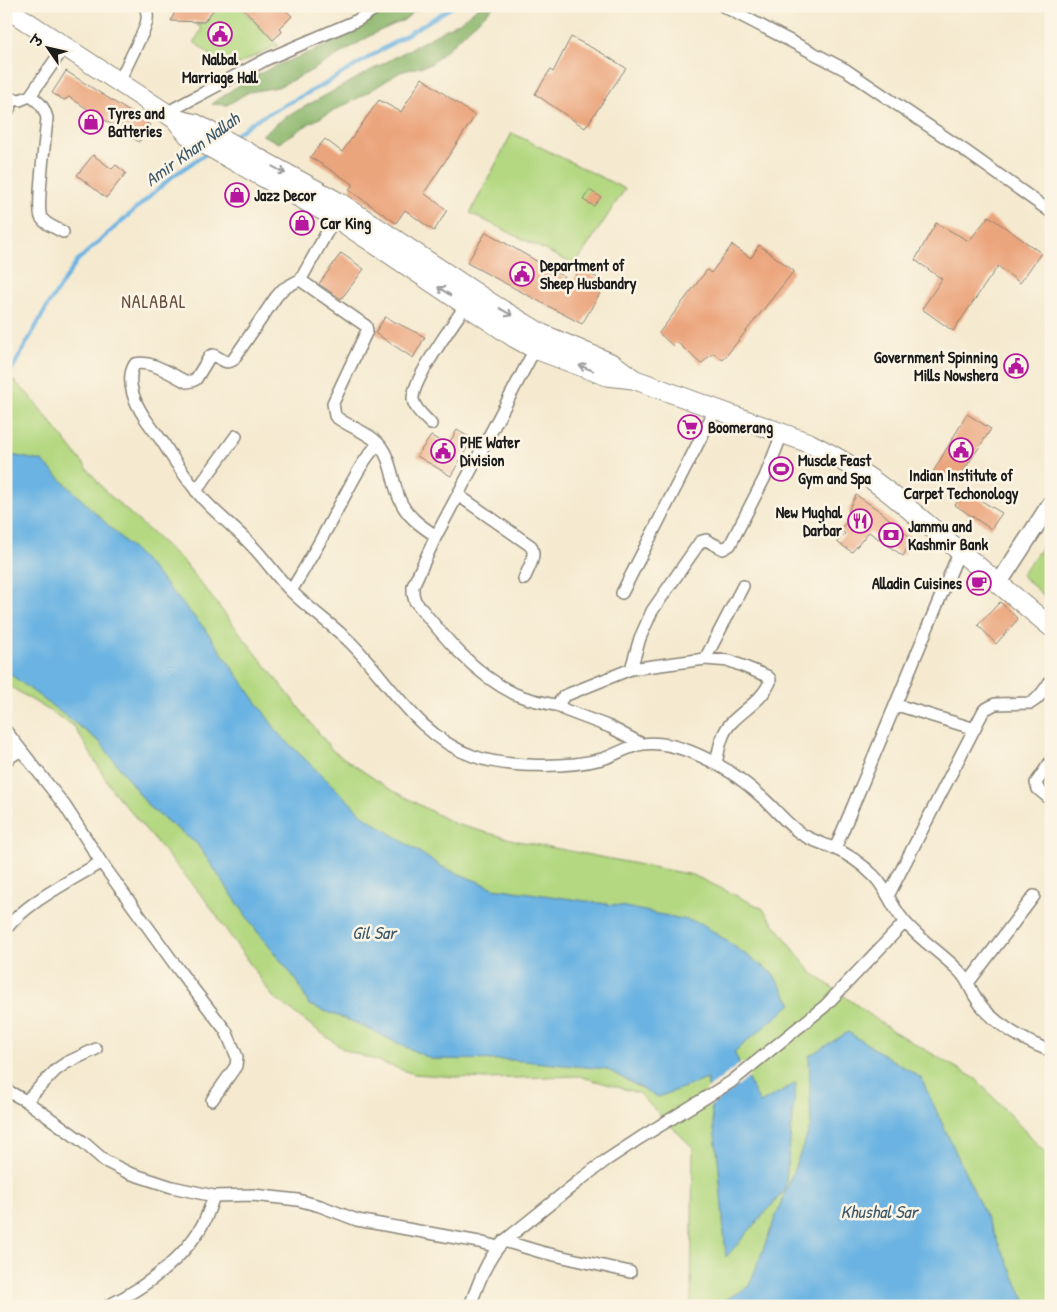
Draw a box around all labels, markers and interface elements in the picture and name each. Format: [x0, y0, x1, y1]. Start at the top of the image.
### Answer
public building icon: Nalbal Marriage Hall [207, 21, 233, 47]
north arrow [22, 22, 72, 72]
text: उ [25, 30, 48, 51]
place label: Nalbal Marriage Hall [182, 48, 259, 89]
place label: Tyres and Batteries [107, 102, 165, 142]
water label: Amir Khan Nallah [140, 105, 246, 192]
shop icon: Tyres and Batteries [78, 109, 104, 135]
one-way arrow [272, 165, 287, 175]
shop icon: Jazz Decor [224, 182, 250, 208]
place label: Jazz Decor [254, 184, 317, 206]
shop icon: Car King [289, 210, 315, 236]
place label: Car King [320, 212, 371, 235]
place label: Department of Sheep Husbandry [540, 254, 637, 295]
public building icon: Department of Sheep Husbandry [509, 261, 535, 287]
one-way arrow [438, 286, 452, 296]
district label: NALABAL [121, 289, 187, 314]
one-way arrow [498, 308, 512, 318]
place label: Government Spinning Mills Nowshera [874, 346, 999, 386]
public building icon: Government Spinning Mills Nowshera [1003, 353, 1029, 379]
one-way arrow [579, 363, 594, 373]
supermarket icon: Boomerang [677, 414, 703, 440]
place label: Boomerang [708, 416, 773, 439]
place label: PHE Water Division [460, 431, 521, 471]
public building icon: Indian Institute of Carpet Techonology [948, 437, 974, 463]
public building icon: PHE Water Division [430, 438, 456, 464]
place label: Muscle Feast Gym and Spa [798, 449, 872, 490]
sports icon: Muscle Feast Gym and Spa [768, 456, 794, 482]
place label: Indian Institute of Carpet Techonology [903, 464, 1019, 505]
place label: New Mughal Darbar [776, 501, 843, 541]
restaurant icon: New Mughal Darbar [847, 508, 873, 534]
place label: Jammu and Kashmir Bank [908, 515, 988, 555]
bank icon: Jammu and Kashmir Bank [878, 522, 904, 548]
cafe icon: Alladin Cuisines [966, 570, 992, 596]
place label: Alladin Cuisines [872, 572, 963, 594]
water label: Gil Sar [352, 920, 398, 945]
water label: Khushal Sar [841, 1199, 920, 1224]

